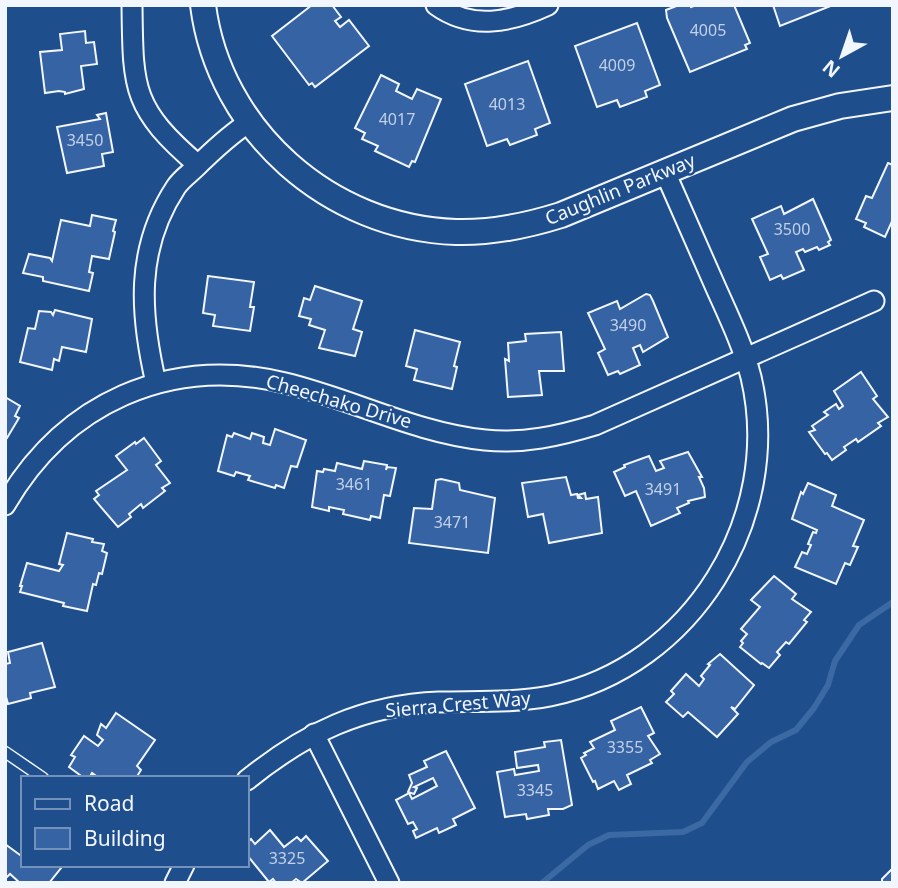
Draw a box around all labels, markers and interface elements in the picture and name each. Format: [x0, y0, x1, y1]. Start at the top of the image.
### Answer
house number: 4005 [690, 19, 726, 41]
north arrow [807, 21, 877, 91]
house number: 4009 [599, 54, 635, 76]
text: N [817, 54, 845, 84]
house number: 4013 [489, 93, 525, 115]
house number: 4017 [379, 108, 415, 130]
house number: 3450 [67, 129, 103, 151]
street label: Caughlin Parkway [541, 147, 699, 231]
house number: 3500 [774, 218, 810, 240]
house number: 3490 [610, 314, 646, 336]
street label: Cheechako Drive [263, 368, 415, 434]
house number: 3461 [336, 473, 372, 495]
house number: 3491 [645, 478, 681, 500]
house number: 3471 [434, 511, 470, 533]
street label: Sierra Crest Way [384, 685, 532, 723]
house number: 3355 [607, 736, 643, 758]
legend [21, 776, 248, 867]
house number: 3345 [517, 779, 553, 801]
text: Road [84, 789, 134, 817]
text: Building [84, 824, 166, 852]
house number: 3325 [269, 847, 305, 869]

